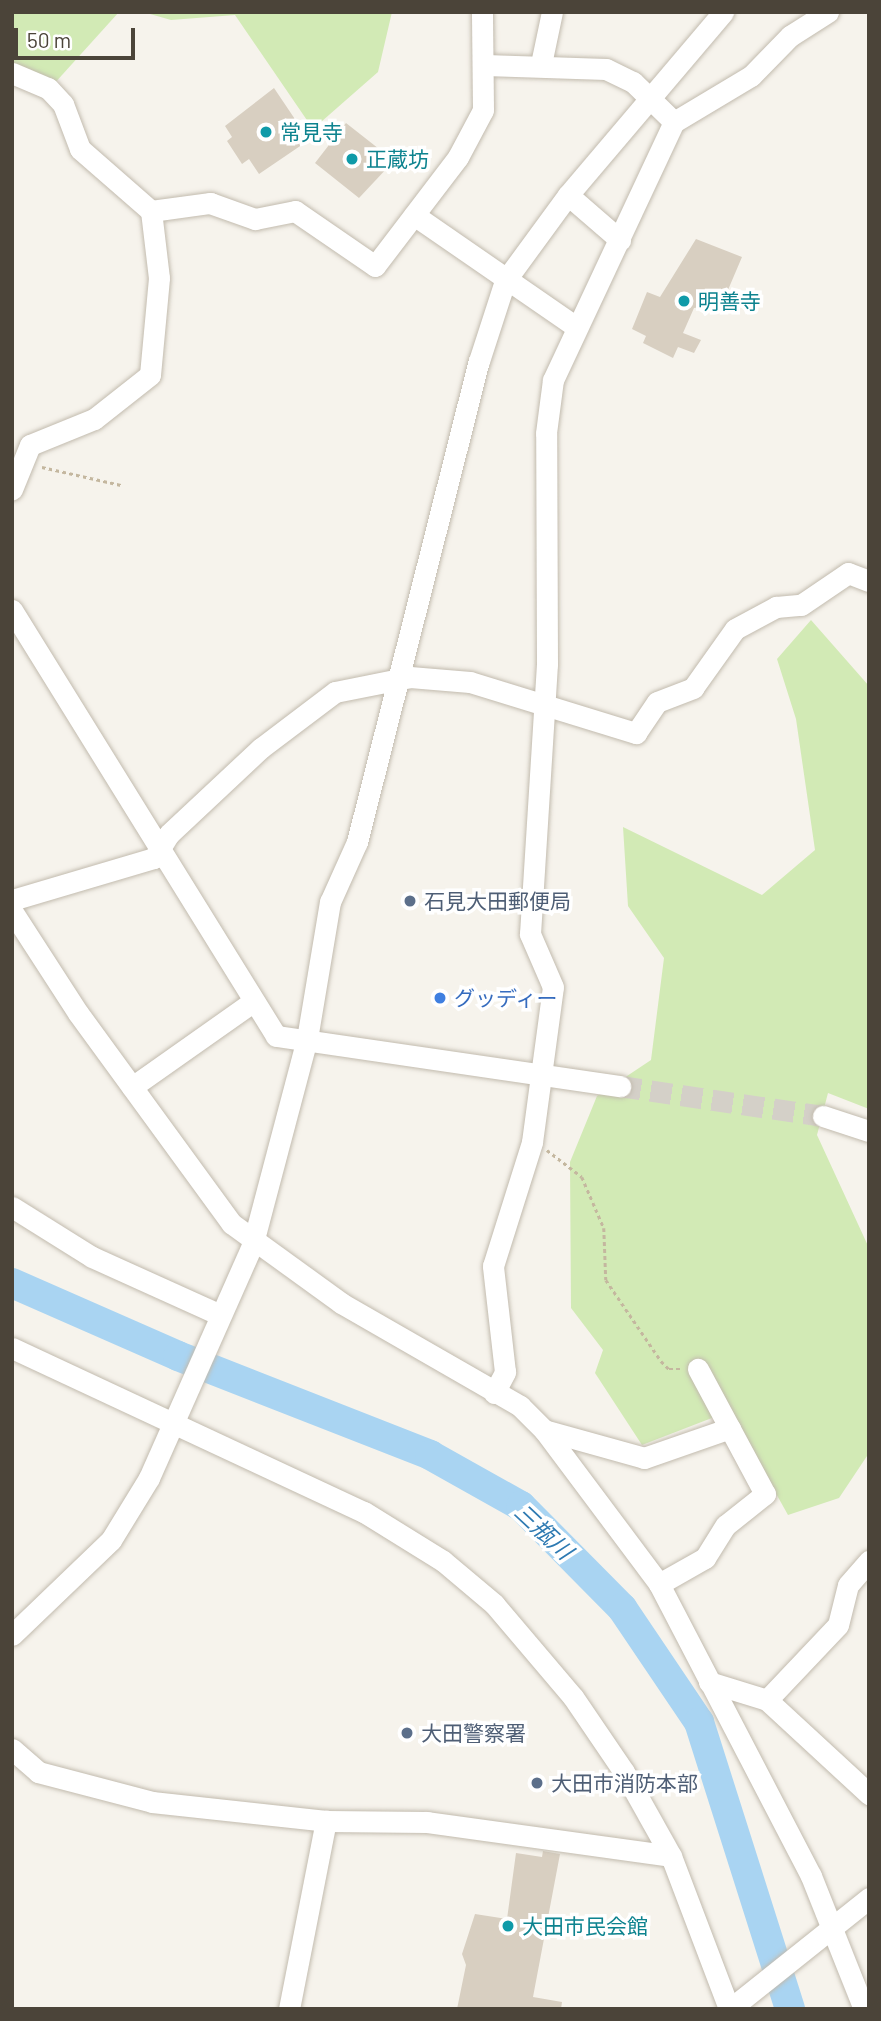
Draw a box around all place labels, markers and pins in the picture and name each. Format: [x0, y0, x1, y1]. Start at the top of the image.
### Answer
place label: 常見寺 [280, 119, 343, 145]
marker: 常見寺 [258, 124, 274, 140]
place label: 正蔵坊 [366, 146, 429, 172]
marker: 正蔵坊 [344, 151, 360, 167]
place label: 明善寺 [698, 288, 761, 314]
marker: 明善寺 [676, 293, 692, 309]
place label: 石見大田郵便局 [424, 888, 571, 914]
marker: 石見大田郵便局 [402, 893, 418, 909]
place label: グッディー [454, 985, 559, 1011]
marker: グッディー [432, 990, 448, 1006]
place label: 大田警察署 [421, 1720, 526, 1746]
marker: 大田警察署 [399, 1725, 415, 1741]
place label: 大田市消防本部 [551, 1770, 698, 1796]
marker: 大田市消防本部 [529, 1775, 545, 1791]
place label: 大田市民会館 [522, 1913, 648, 1939]
marker: 大田市民会館 [500, 1918, 516, 1934]

